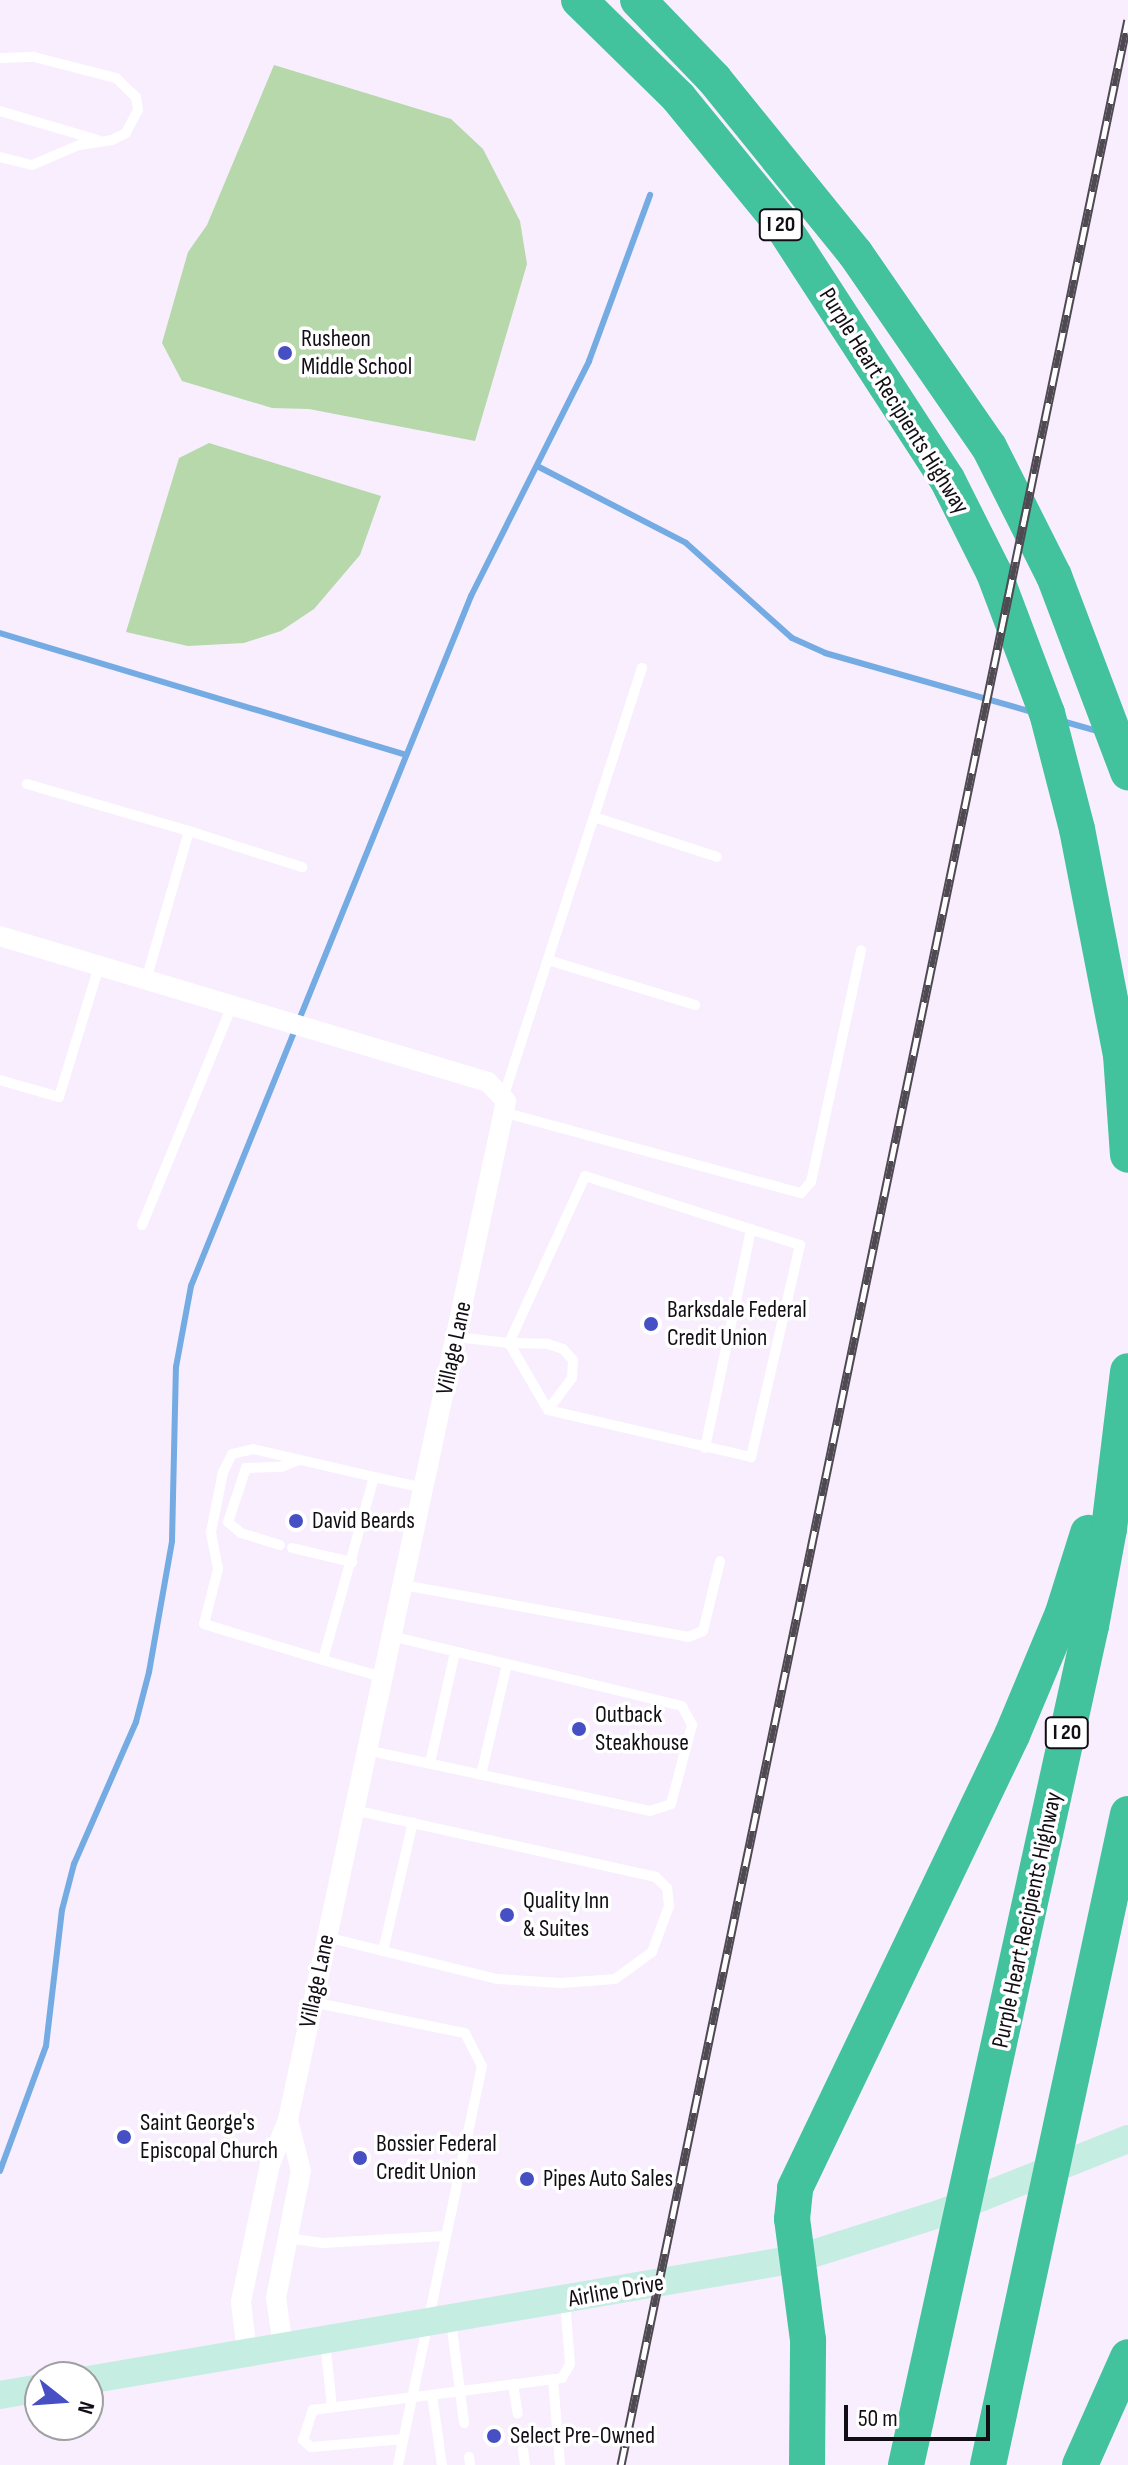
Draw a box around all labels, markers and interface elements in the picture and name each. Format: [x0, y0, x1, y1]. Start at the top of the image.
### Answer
road number: I 20 [757, 207, 805, 243]
street label: Purple Heart Recipients Highway [813, 283, 975, 519]
place label: Rusheon Middle School [301, 325, 412, 381]
marker: Rusheon Middle School [276, 344, 294, 362]
place label: Barksdale Federal Credit Union [667, 1296, 807, 1352]
street label: Village Lane [430, 1299, 478, 1397]
marker: Barksdale Federal Credit Union [642, 1315, 660, 1333]
place label: David Beards [312, 1507, 415, 1535]
marker: David Beards [287, 1512, 305, 1530]
place label: Outback Steakhouse [595, 1701, 689, 1757]
road number: I 20 [1043, 1715, 1091, 1751]
marker: Outback Steakhouse [570, 1720, 588, 1738]
street label: Purple Heart Recipients Highway [986, 1789, 1068, 2051]
place label: Quality Inn & Suites [523, 1887, 609, 1943]
marker: Quality Inn & Suites [498, 1906, 516, 1924]
street label: Village Lane [293, 1932, 341, 2030]
place label: Saint George's Episcopal Church [140, 2109, 278, 2165]
marker: Saint George's Episcopal Church [115, 2128, 133, 2146]
place label: Bossier Federal Credit Union [376, 2130, 497, 2186]
marker: Bossier Federal Credit Union [351, 2149, 369, 2167]
place label: Pipes Auto Sales [543, 2165, 673, 2193]
marker: Pipes Auto Sales [518, 2170, 536, 2188]
street label: Airline Drive [566, 2268, 666, 2314]
north arrow [24, 2361, 104, 2441]
scale bar [848, 2389, 994, 2439]
text: N [71, 2398, 100, 2417]
text: 50 m [858, 2404, 898, 2433]
place label: Select Pre-Owned [510, 2422, 655, 2450]
marker: Select Pre-Owned [485, 2427, 503, 2445]

